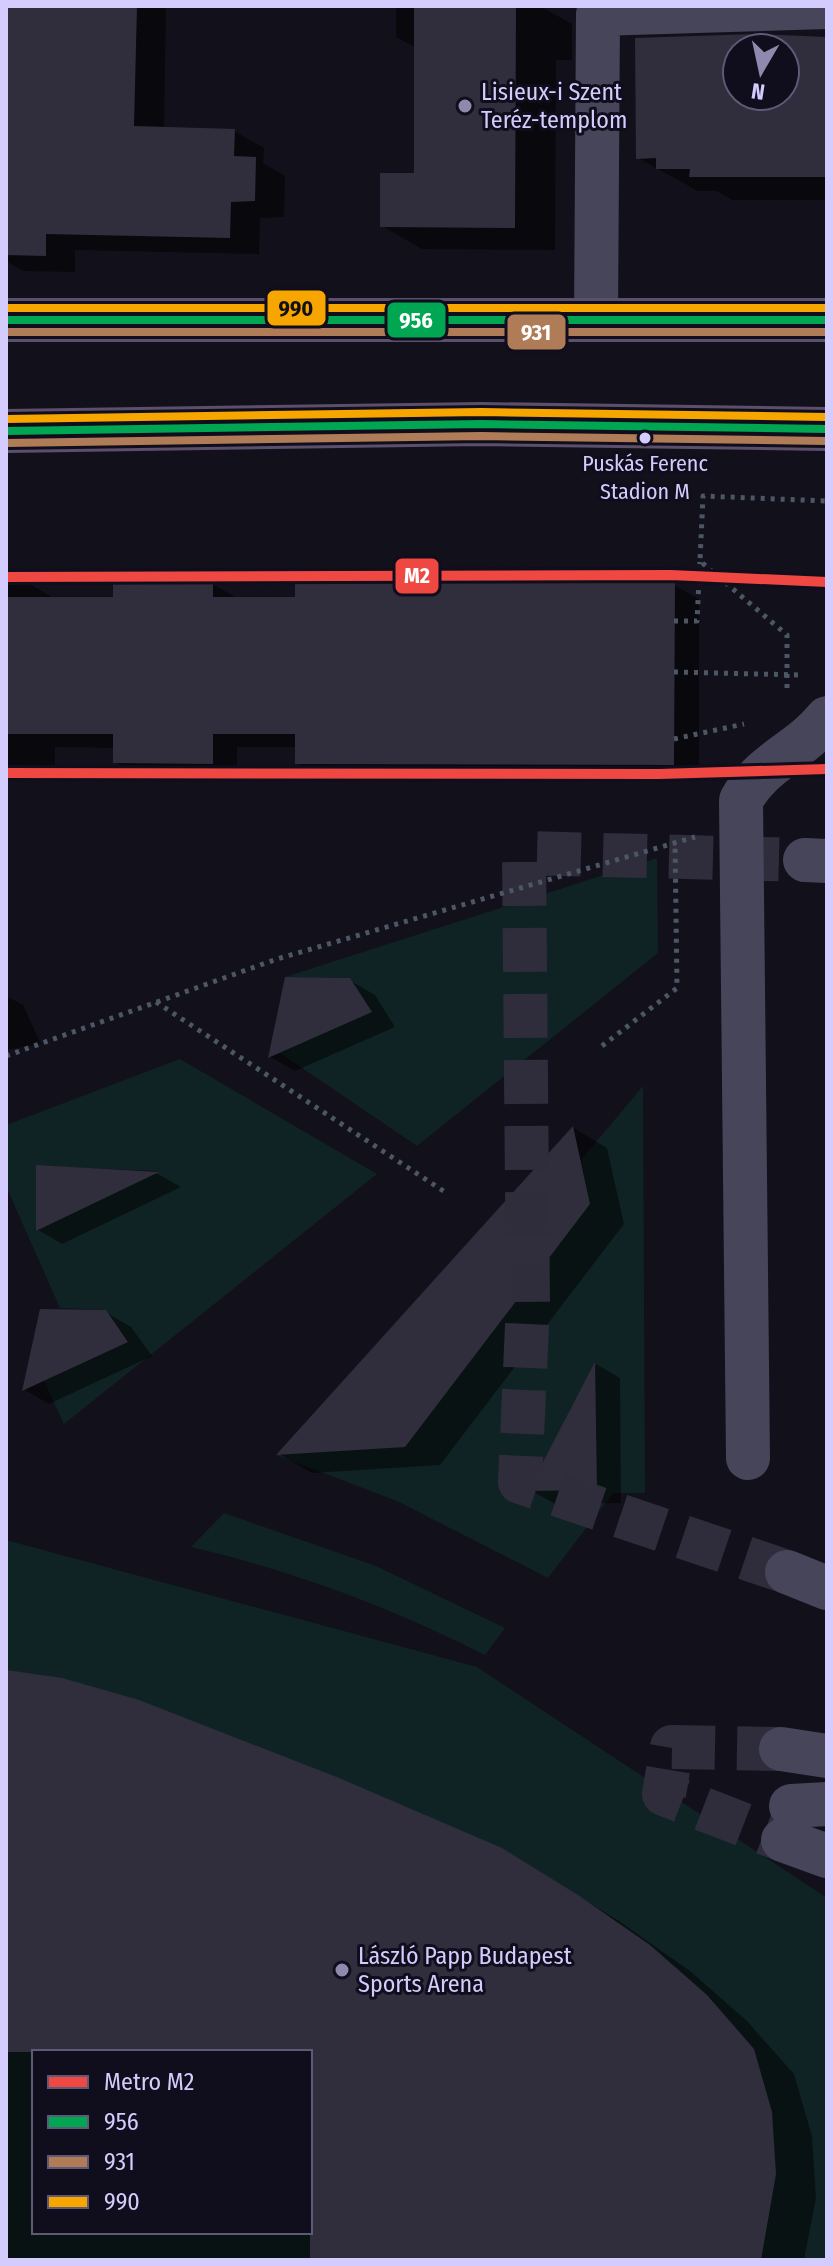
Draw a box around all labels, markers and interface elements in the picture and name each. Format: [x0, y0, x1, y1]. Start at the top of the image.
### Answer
north arrow [721, 32, 801, 112]
text: N [749, 77, 767, 106]
place label: Lisieux-i Szent Teréz-templom [481, 78, 627, 134]
marker: Lisieux-i Szent Teréz-templom [456, 97, 474, 115]
line badge: 990 [266, 289, 327, 327]
text: 990 [279, 295, 313, 322]
line badge: 956 [386, 301, 447, 339]
text: 956 [399, 307, 433, 334]
line badge: 931 [506, 313, 567, 351]
text: 931 [521, 319, 551, 346]
marker: Puskás Ferenc Stadion M [637, 430, 653, 446]
place label: Puskás Ferenc Stadion M [582, 450, 708, 505]
line badge: M2 [394, 557, 440, 595]
text: M2 [404, 562, 430, 589]
place label: László Papp Budapest Sports Arena [358, 1942, 572, 1998]
marker: László Papp Budapest Sports Arena [333, 1961, 351, 1979]
legend [32, 2050, 312, 2234]
text: Metro M2 [104, 2068, 194, 2096]
text: 956 [104, 2108, 139, 2136]
text: 931 [104, 2148, 135, 2176]
text: 990 [104, 2188, 140, 2216]

